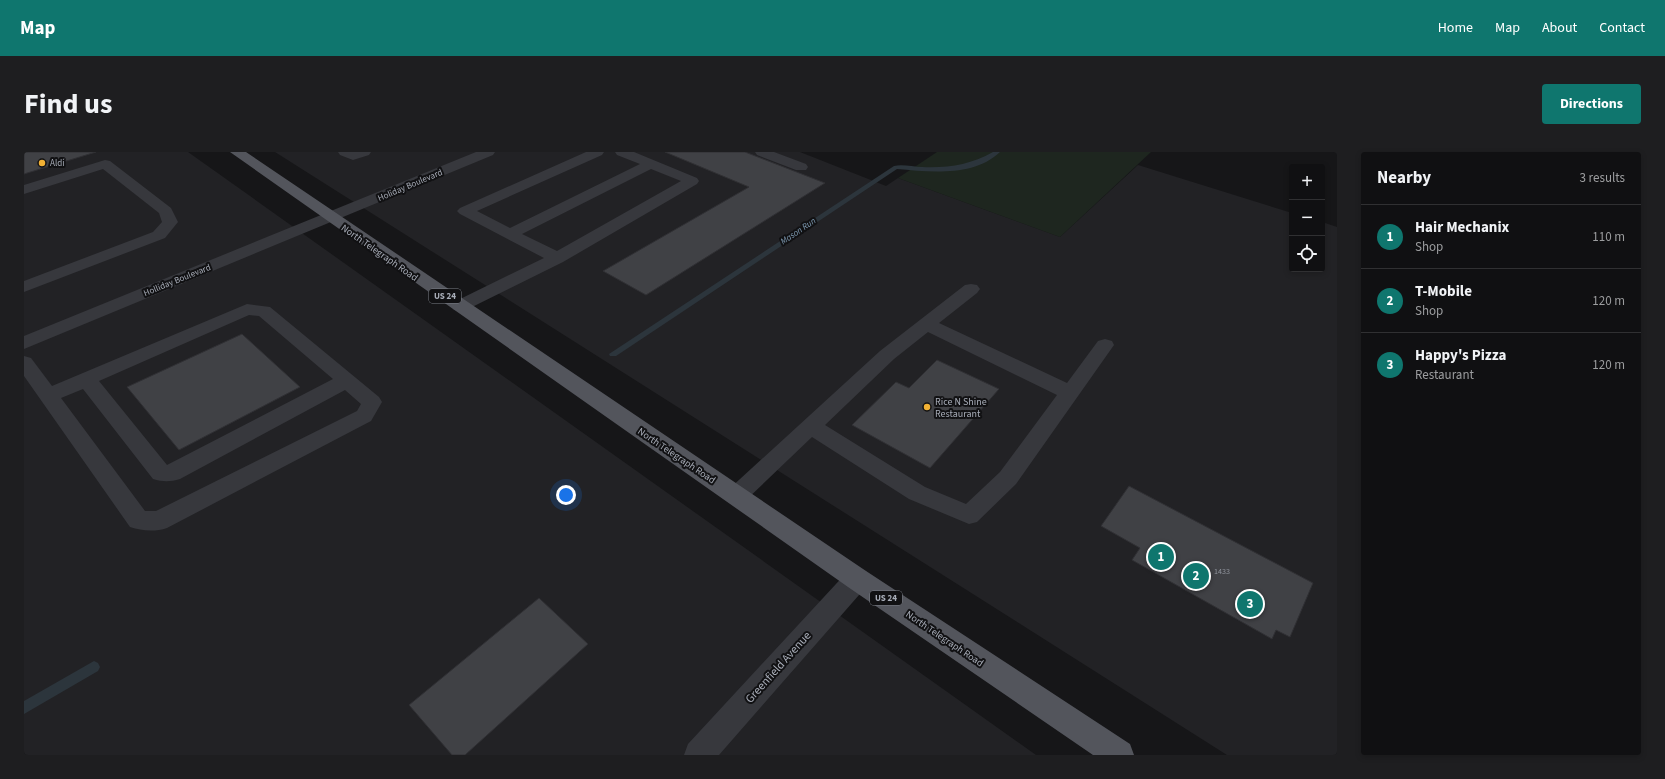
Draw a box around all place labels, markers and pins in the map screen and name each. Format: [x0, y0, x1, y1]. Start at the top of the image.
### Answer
place label: Aldi [50, 157, 64, 170]
marker: Aldi [37, 158, 47, 168]
place label: Rice N Shine Restaurant [935, 395, 987, 421]
marker: Rice N Shine Restaurant [922, 402, 932, 412]
pin: 1 [1148, 542, 1174, 572]
pin: 2 [1183, 561, 1209, 591]
pin: 3 [1237, 589, 1263, 619]

